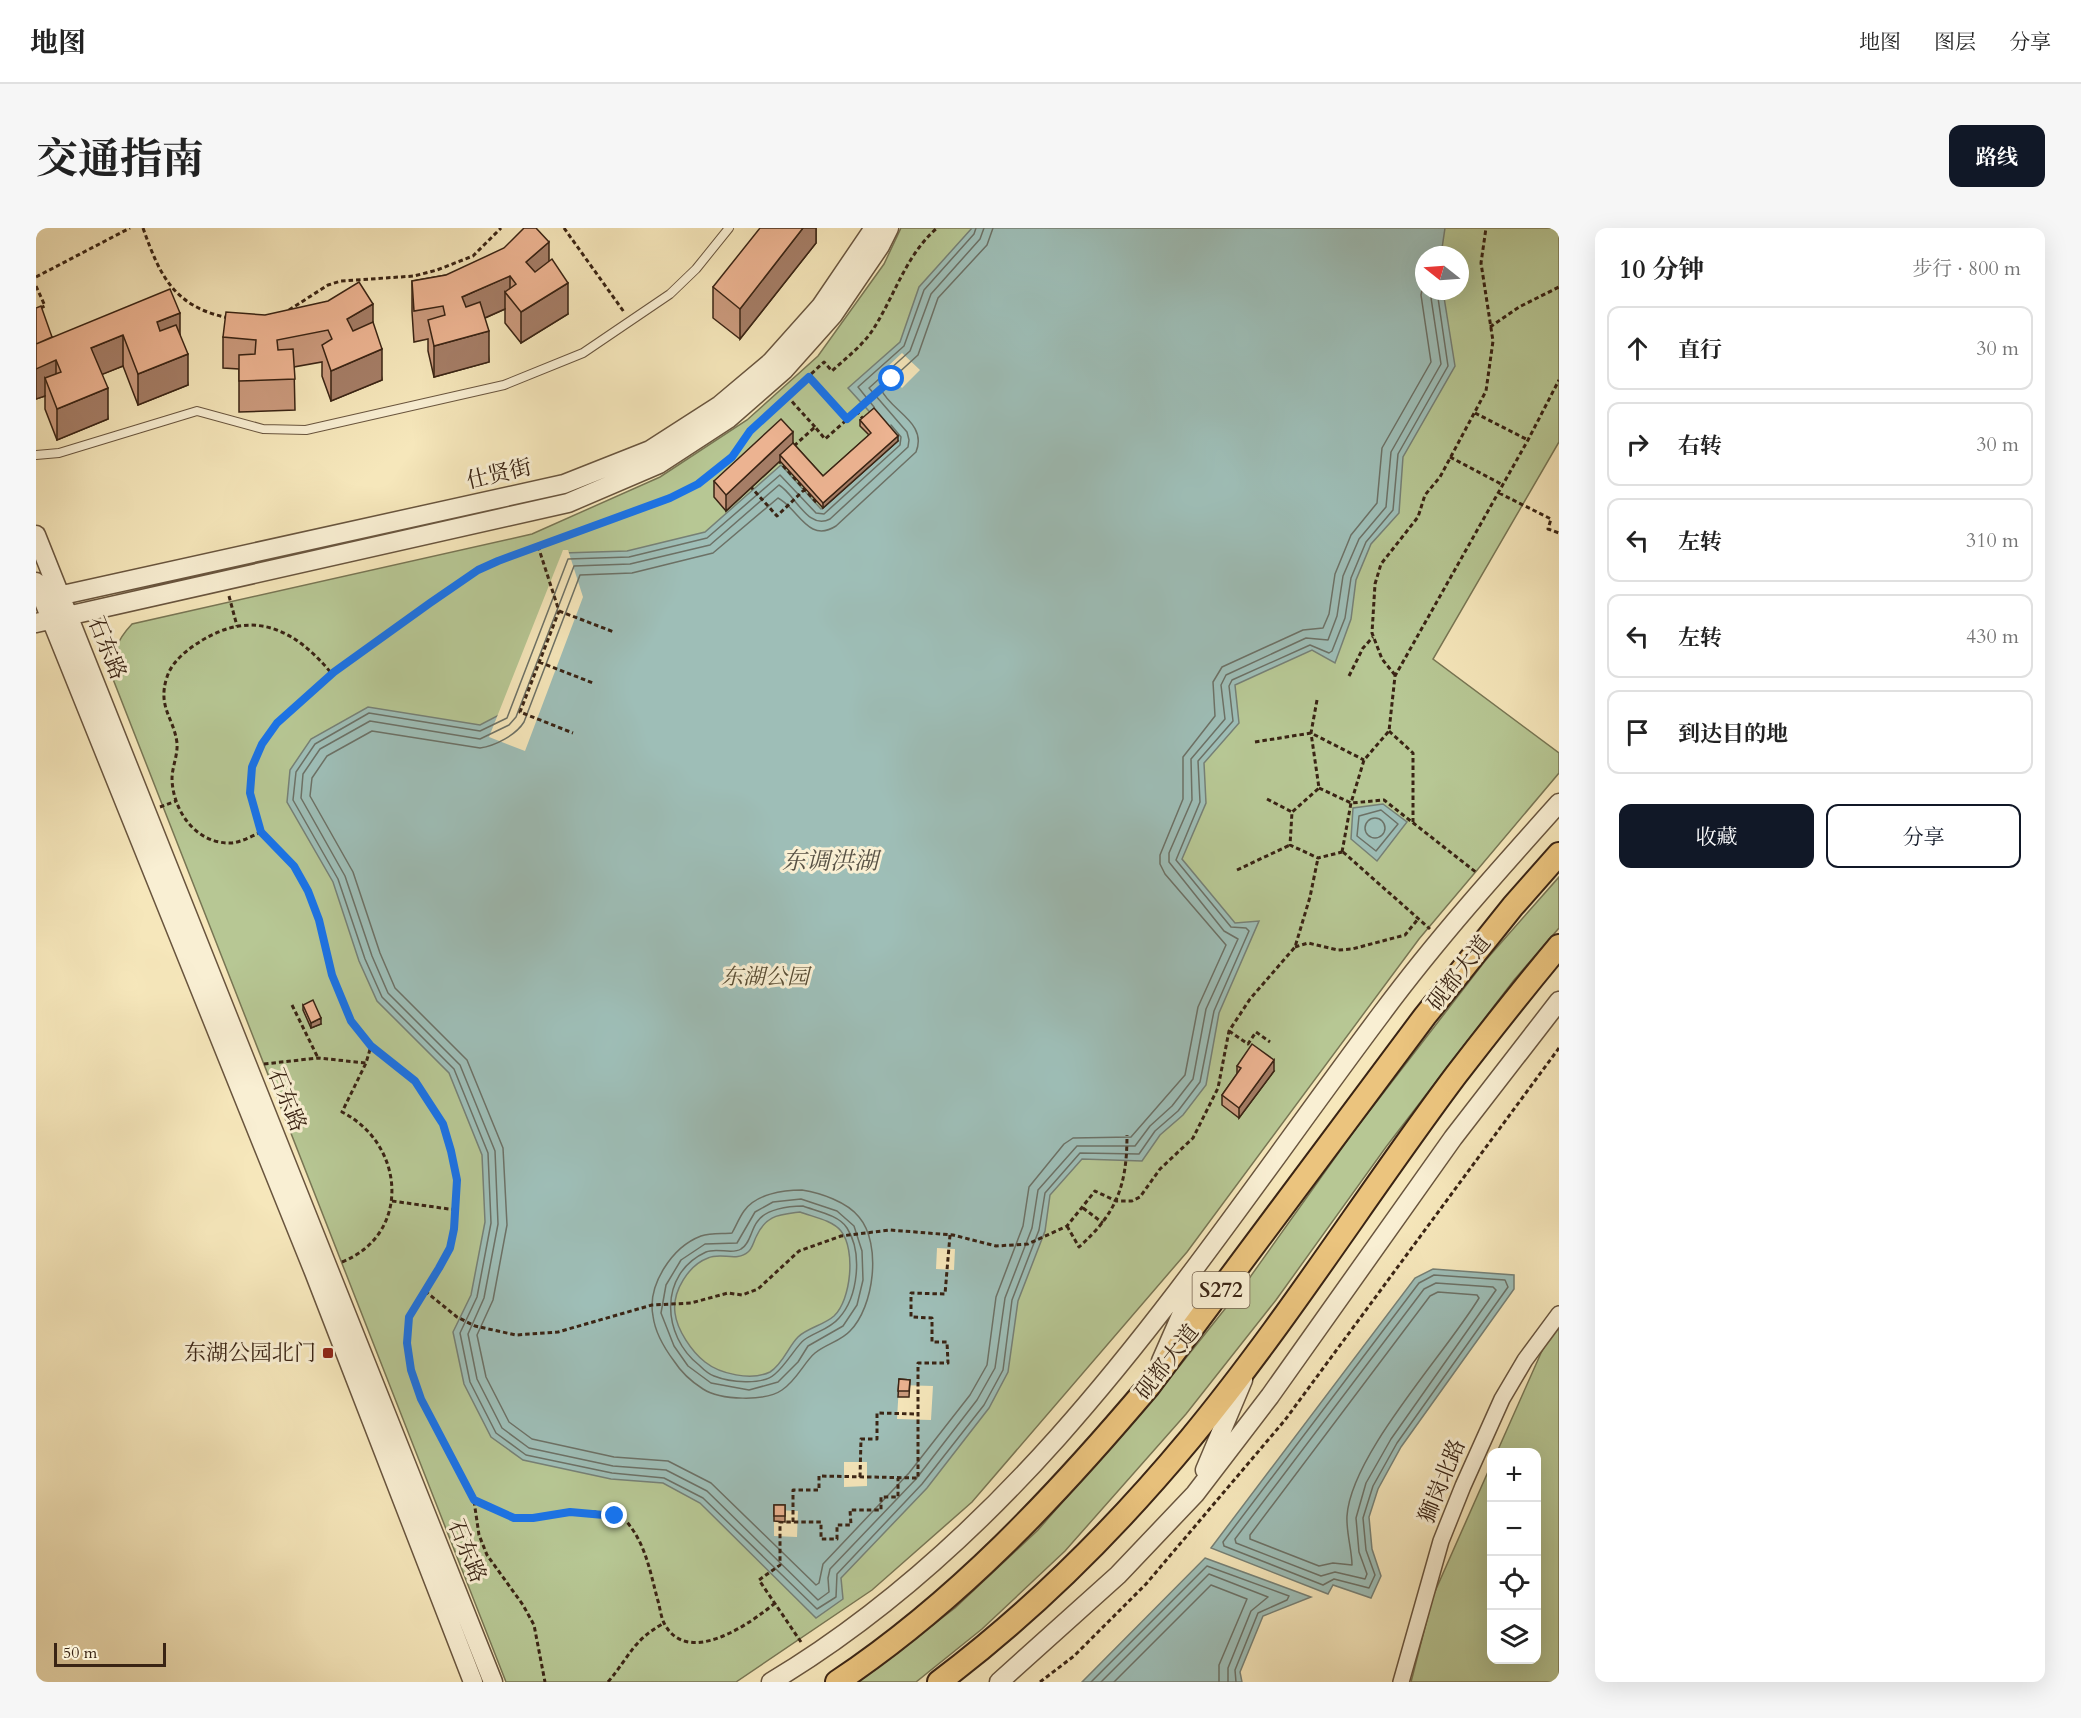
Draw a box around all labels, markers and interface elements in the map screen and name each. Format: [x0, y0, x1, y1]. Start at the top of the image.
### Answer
text: 地图 [30, 24, 86, 62]
text: 地图 [1859, 28, 1901, 57]
text: 图层 [1934, 28, 1976, 57]
text: 分享 [2009, 28, 2051, 57]
button: 路线 [1949, 125, 2045, 187]
text: 交通指南 [36, 131, 204, 188]
north arrow [1415, 246, 1469, 300]
text: 10 分钟 [1619, 252, 1705, 287]
text: 步行 · 800 m [1912, 255, 2021, 282]
icon: ahead [1621, 332, 1654, 365]
text: 直行 [1678, 335, 1722, 365]
text: 30 m [1976, 335, 2019, 362]
route start [878, 365, 904, 391]
icon: right [1621, 428, 1654, 461]
text: 右转 [1678, 431, 1722, 461]
text: 30 m [1976, 431, 2019, 458]
street label: 仕贤街 [463, 452, 535, 496]
icon: left [1621, 524, 1654, 557]
text: 左转 [1678, 527, 1722, 557]
text: 310 m [1966, 527, 2019, 554]
street label: 石东路 [81, 612, 133, 684]
icon: left [1621, 620, 1654, 653]
text: 左转 [1678, 623, 1722, 653]
text: 430 m [1966, 623, 2019, 650]
icon: arrive [1621, 716, 1654, 749]
text: 到达目的地 [1678, 719, 1788, 749]
button: 收藏 [1619, 804, 1814, 868]
button: 分享 [1826, 804, 2021, 868]
water label: 东调洪湖 [782, 845, 882, 878]
street label: 砚都大道 [1420, 929, 1498, 1017]
park label: 东湖公园 [721, 962, 812, 992]
street label: 石东路 [261, 1064, 313, 1136]
road number: S272 [1192, 1272, 1250, 1308]
street label: 砚都大道 [1128, 1318, 1206, 1406]
place label: 东湖公园北门 [184, 1338, 316, 1368]
marker: 东湖公园北门 [321, 1346, 335, 1360]
street label: 獅岗北路 [1412, 1435, 1472, 1527]
map controls [1487, 1448, 1541, 1664]
button: + [1487, 1448, 1541, 1502]
route end [601, 1502, 627, 1528]
button: − [1487, 1502, 1541, 1556]
street label: 石东路 [441, 1515, 493, 1587]
button: locate [1487, 1556, 1541, 1610]
button: layers [1487, 1610, 1541, 1664]
scale bar [54, 1640, 166, 1668]
text: 50 m [63, 1642, 97, 1664]

